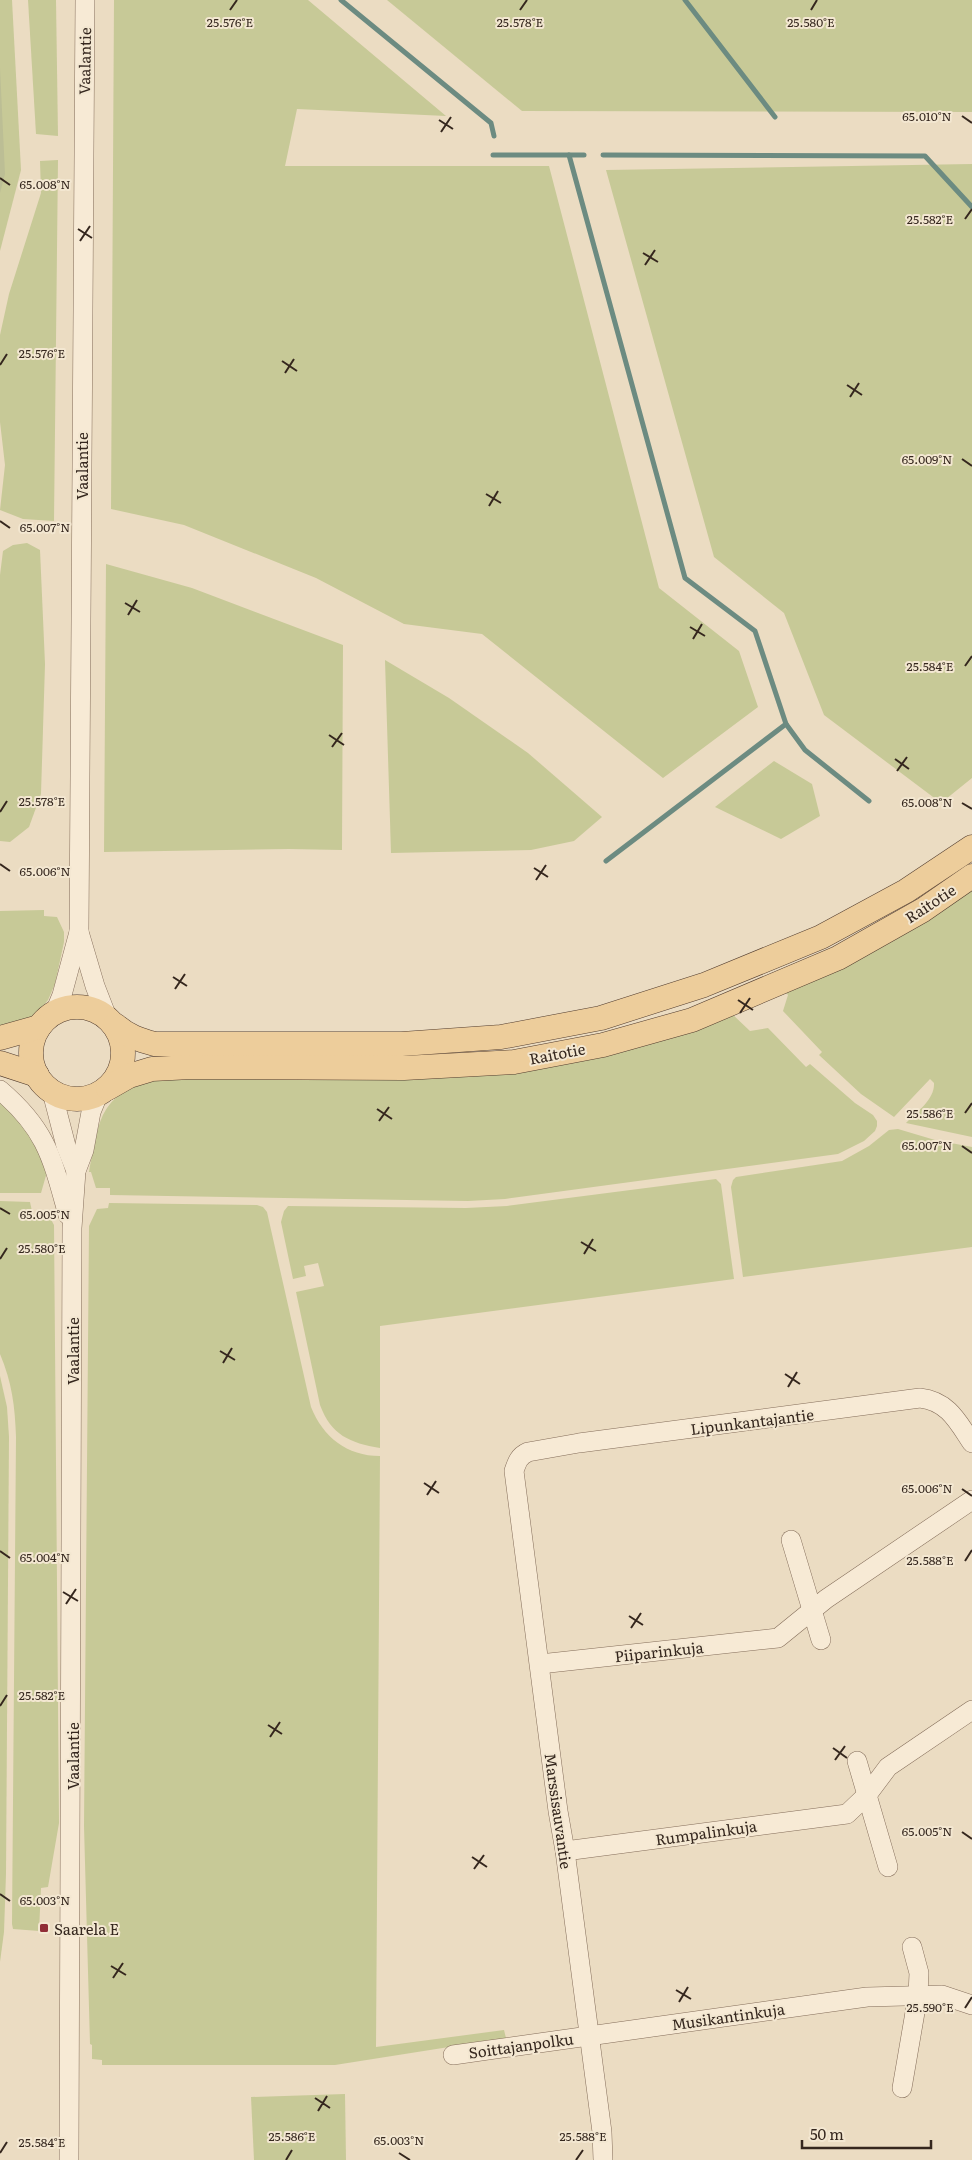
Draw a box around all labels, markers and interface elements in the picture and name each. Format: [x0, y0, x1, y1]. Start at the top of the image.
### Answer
text: 25.576°E [207, 13, 254, 31]
text: 25.578°E [497, 13, 544, 31]
text: 25.580°E [787, 13, 835, 31]
street label: Vaalantie [72, 27, 96, 95]
text: 65.010°N [902, 107, 952, 125]
text: 65.008°N [20, 175, 71, 193]
text: 25.582°E [907, 210, 954, 228]
text: 25.576°E [19, 344, 66, 362]
street label: Vaalantie [70, 432, 93, 500]
text: 65.009°N [902, 450, 952, 468]
text: 65.007°N [20, 518, 70, 536]
text: 25.584°E [907, 657, 954, 675]
text: 25.578°E [19, 792, 66, 810]
text: 65.008°N [902, 793, 953, 811]
text: 65.006°N [20, 862, 70, 880]
street label: Raitotie [900, 878, 960, 928]
street label: Raitotie [527, 1036, 587, 1070]
text: 25.586°E [907, 1104, 954, 1122]
text: 65.007°N [902, 1136, 952, 1154]
text: 65.005°N [20, 1205, 70, 1223]
text: 25.580°E [18, 1239, 66, 1257]
street label: Vaalantie [61, 1317, 84, 1385]
street label: Lipunkantajantie [689, 1402, 815, 1440]
text: 65.006°N [902, 1479, 952, 1497]
text: 65.004°N [20, 1548, 70, 1566]
text: 25.588°E [906, 1551, 954, 1569]
street label: Piiparinkuja [613, 1635, 705, 1667]
text: 25.582°E [19, 1686, 66, 1704]
street label: Vaalantie [61, 1722, 84, 1790]
street label: Marssisauvantie [539, 1752, 579, 1871]
street label: Rumpalinkuja [654, 1813, 759, 1851]
text: 65.005°N [902, 1822, 952, 1840]
text: 65.003°N [20, 1891, 70, 1909]
place label: Saarela E [54, 1917, 119, 1940]
marker: Saarela E [38, 1922, 50, 1934]
street label: Musikantinkuja [670, 1997, 787, 2035]
text: 25.590°E [906, 1998, 954, 2016]
street label: Soittajanpolku [467, 2026, 575, 2064]
scale bar [802, 2118, 931, 2150]
text: 50 m [810, 2122, 844, 2145]
text: 25.586°E [269, 2127, 316, 2145]
text: 25.588°E [559, 2127, 607, 2145]
text: 65.003°N [374, 2131, 424, 2149]
text: 25.584°E [19, 2133, 66, 2151]

